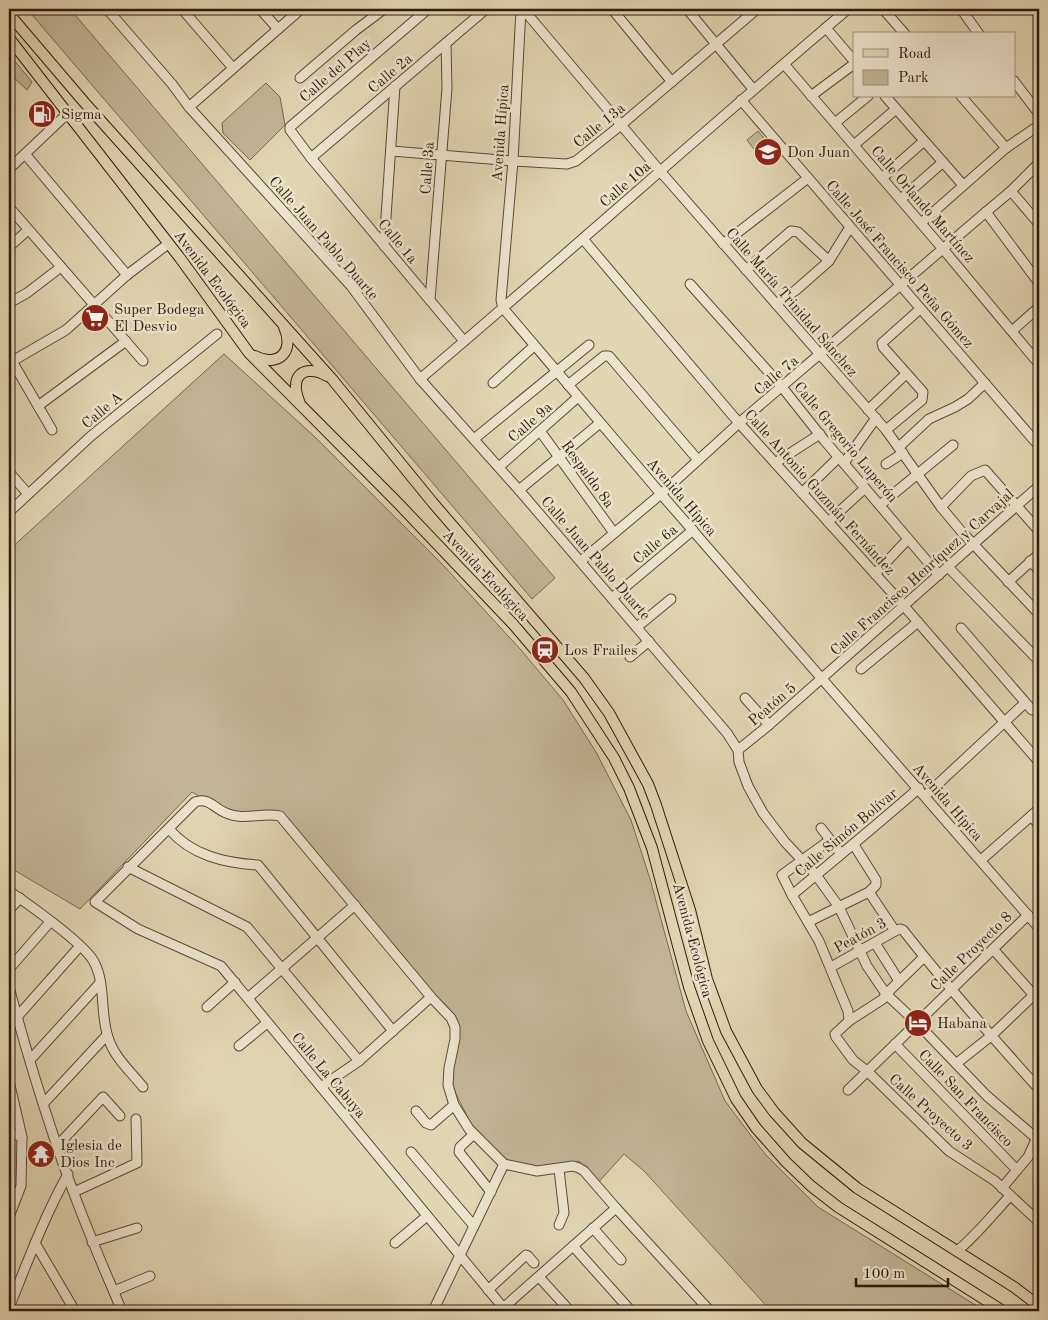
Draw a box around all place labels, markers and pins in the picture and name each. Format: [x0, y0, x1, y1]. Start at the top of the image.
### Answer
fuel station icon: Sigma [27, 99, 57, 129]
place label: Sigma [61, 108, 102, 123]
school or university icon: Don Juan [753, 137, 783, 167]
place label: Don Juan [787, 146, 850, 161]
supermarket icon: Super Bodega El Desvio [80, 303, 110, 333]
place label: Super Bodega El Desvio [114, 303, 205, 335]
station icon: Los Frailes [530, 635, 560, 665]
place label: Los Frailes [564, 644, 637, 659]
hotel icon: Habana [903, 1008, 933, 1038]
place label: Habana [937, 1017, 987, 1032]
temple icon: Iglesia de Dios Inc [26, 1139, 56, 1169]
place label: Iglesia de Dios Inc [60, 1139, 122, 1171]

